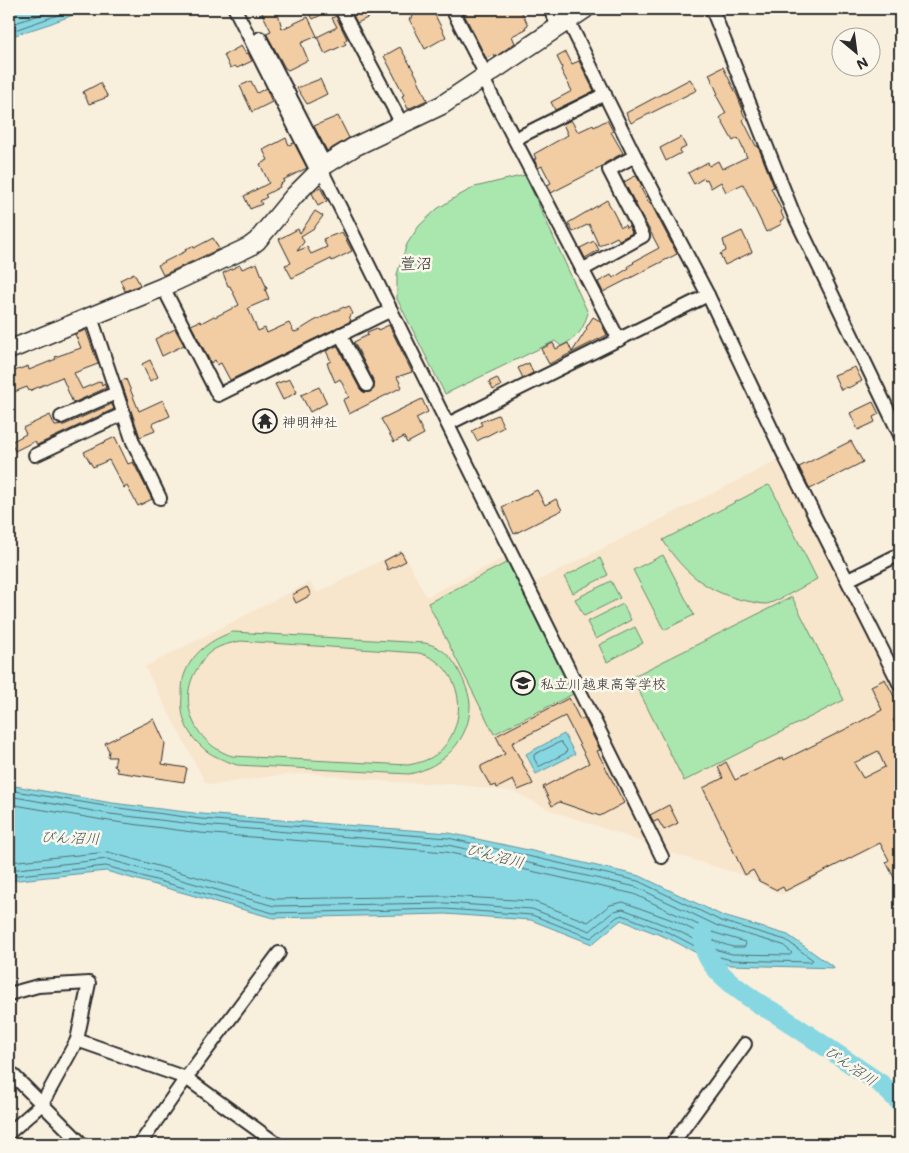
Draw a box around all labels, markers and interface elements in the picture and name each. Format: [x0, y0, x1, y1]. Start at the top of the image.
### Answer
north arrow [832, 28, 882, 78]
text: N [853, 53, 872, 75]
district label: 萱沼 [400, 252, 432, 273]
temple icon: 神明神社 [252, 408, 278, 434]
place label: 神明神社 [282, 412, 338, 431]
school or university icon: 私立川越東高等学校 [510, 670, 536, 696]
place label: 私立川越東高等学校 [540, 674, 666, 693]
water label: びん沼川 [40, 826, 100, 848]
water label: びん沼川 [463, 838, 527, 872]
water label: びん沼川 [821, 1040, 881, 1090]

